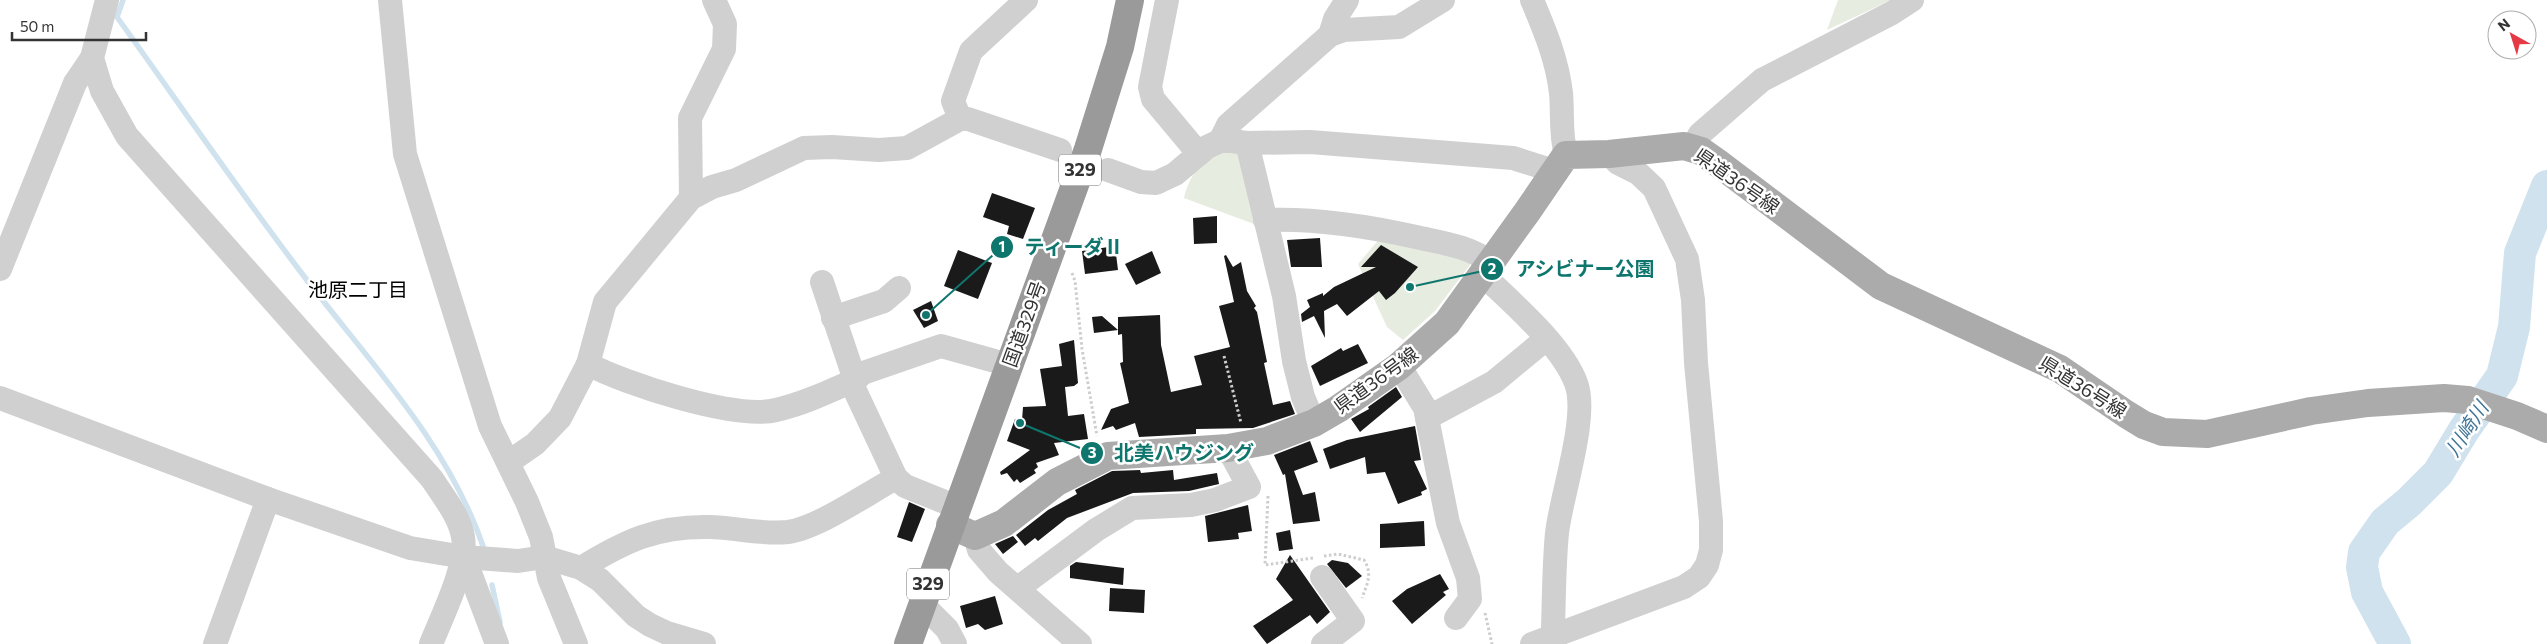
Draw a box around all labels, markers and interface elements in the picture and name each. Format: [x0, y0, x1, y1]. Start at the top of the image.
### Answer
scale bar [12, 10, 146, 42]
north arrow [2487, 10, 2537, 60]
text: N [2494, 15, 2513, 34]
text: 50 m [20, 17, 54, 35]
street label: 県道36号線 [1690, 143, 1784, 218]
road number: 329 [1059, 154, 1101, 186]
callout: ティーダⅡ [989, 230, 1134, 265]
text: ティーダⅡ [1025, 234, 1123, 258]
text: 1 [999, 237, 1005, 255]
callout: アシビナー公園 [1480, 252, 1665, 287]
text: アシビナー公園 [1515, 256, 1655, 280]
text: 2 [1488, 259, 1496, 277]
district label: 池原二丁目 [308, 277, 408, 301]
street label: 国道329号 [997, 278, 1050, 370]
street label: 県道36号線 [1329, 341, 1422, 418]
street label: 県道36号線 [2035, 351, 2131, 422]
water label: 川崎川 [2440, 395, 2494, 460]
callout: 北美ハウジング [1079, 435, 1264, 470]
text: 北美ハウジング [1114, 440, 1254, 464]
text: 3 [1088, 443, 1097, 461]
road number: 329 [907, 568, 949, 600]

